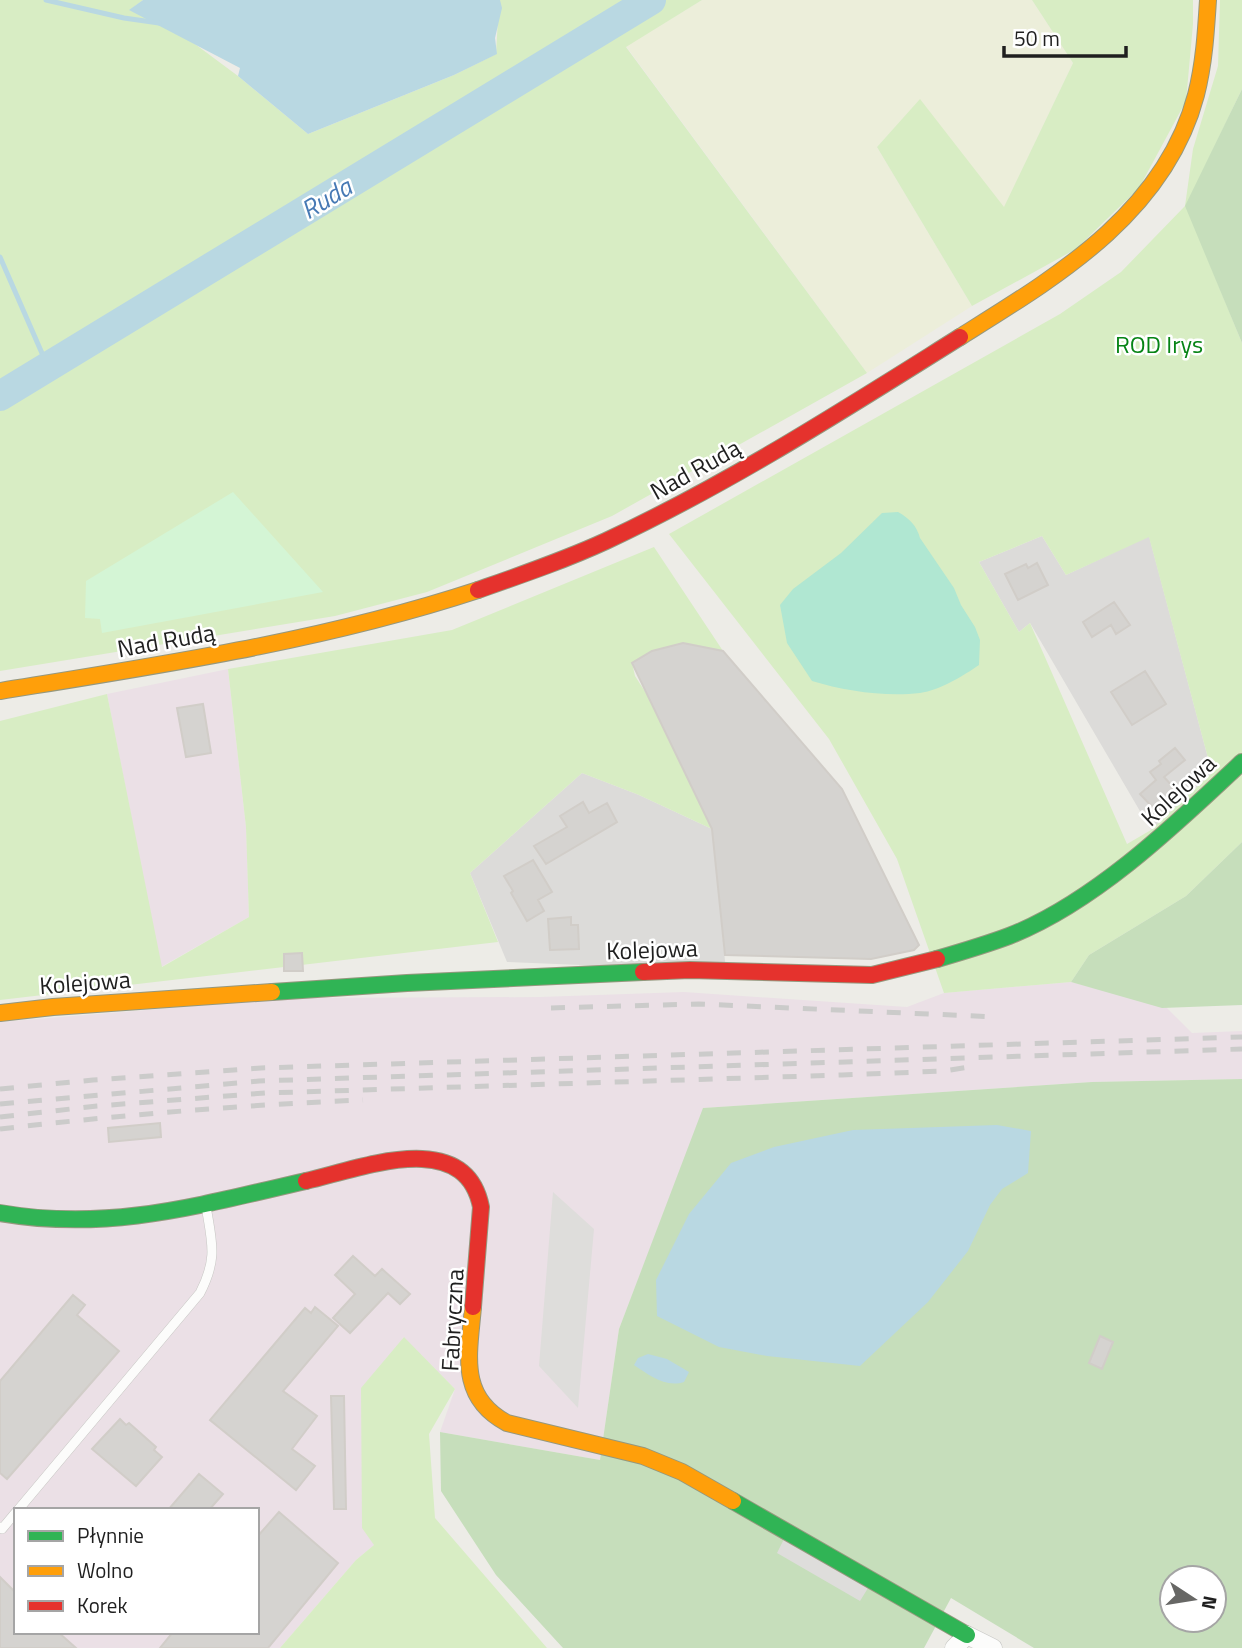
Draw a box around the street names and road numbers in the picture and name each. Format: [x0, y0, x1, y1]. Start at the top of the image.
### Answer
street label: Nad Rudą [643, 429, 747, 509]
street label: Nad Rudą [114, 614, 218, 666]
street label: Kolejowa [1132, 746, 1224, 834]
street label: Kolejowa [606, 929, 698, 969]
street label: Kolejowa [38, 961, 132, 1003]
street label: Fabryczna [431, 1268, 473, 1372]

